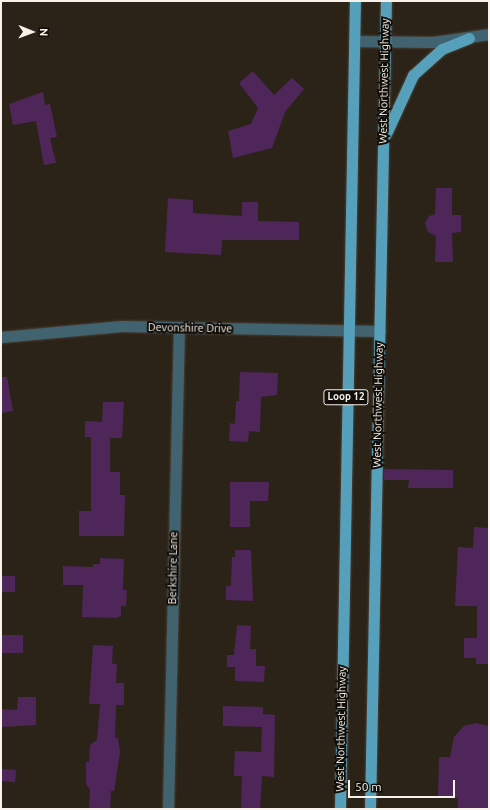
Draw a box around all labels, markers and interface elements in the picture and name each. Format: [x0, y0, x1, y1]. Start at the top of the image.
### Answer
north arrow [12, 12, 52, 52]
street label: West Northwest Highway [376, 18, 392, 144]
text: N [38, 28, 50, 36]
street label: Devonshire Drive [148, 321, 232, 335]
street label: West Northwest Highway [370, 342, 386, 468]
road number: Loop 12 [323, 389, 369, 405]
street label: Berkshire Lane [166, 531, 180, 605]
street label: West Northwest Highway [333, 666, 349, 792]
scale bar [350, 772, 457, 798]
text: 50 m [355, 780, 382, 793]

